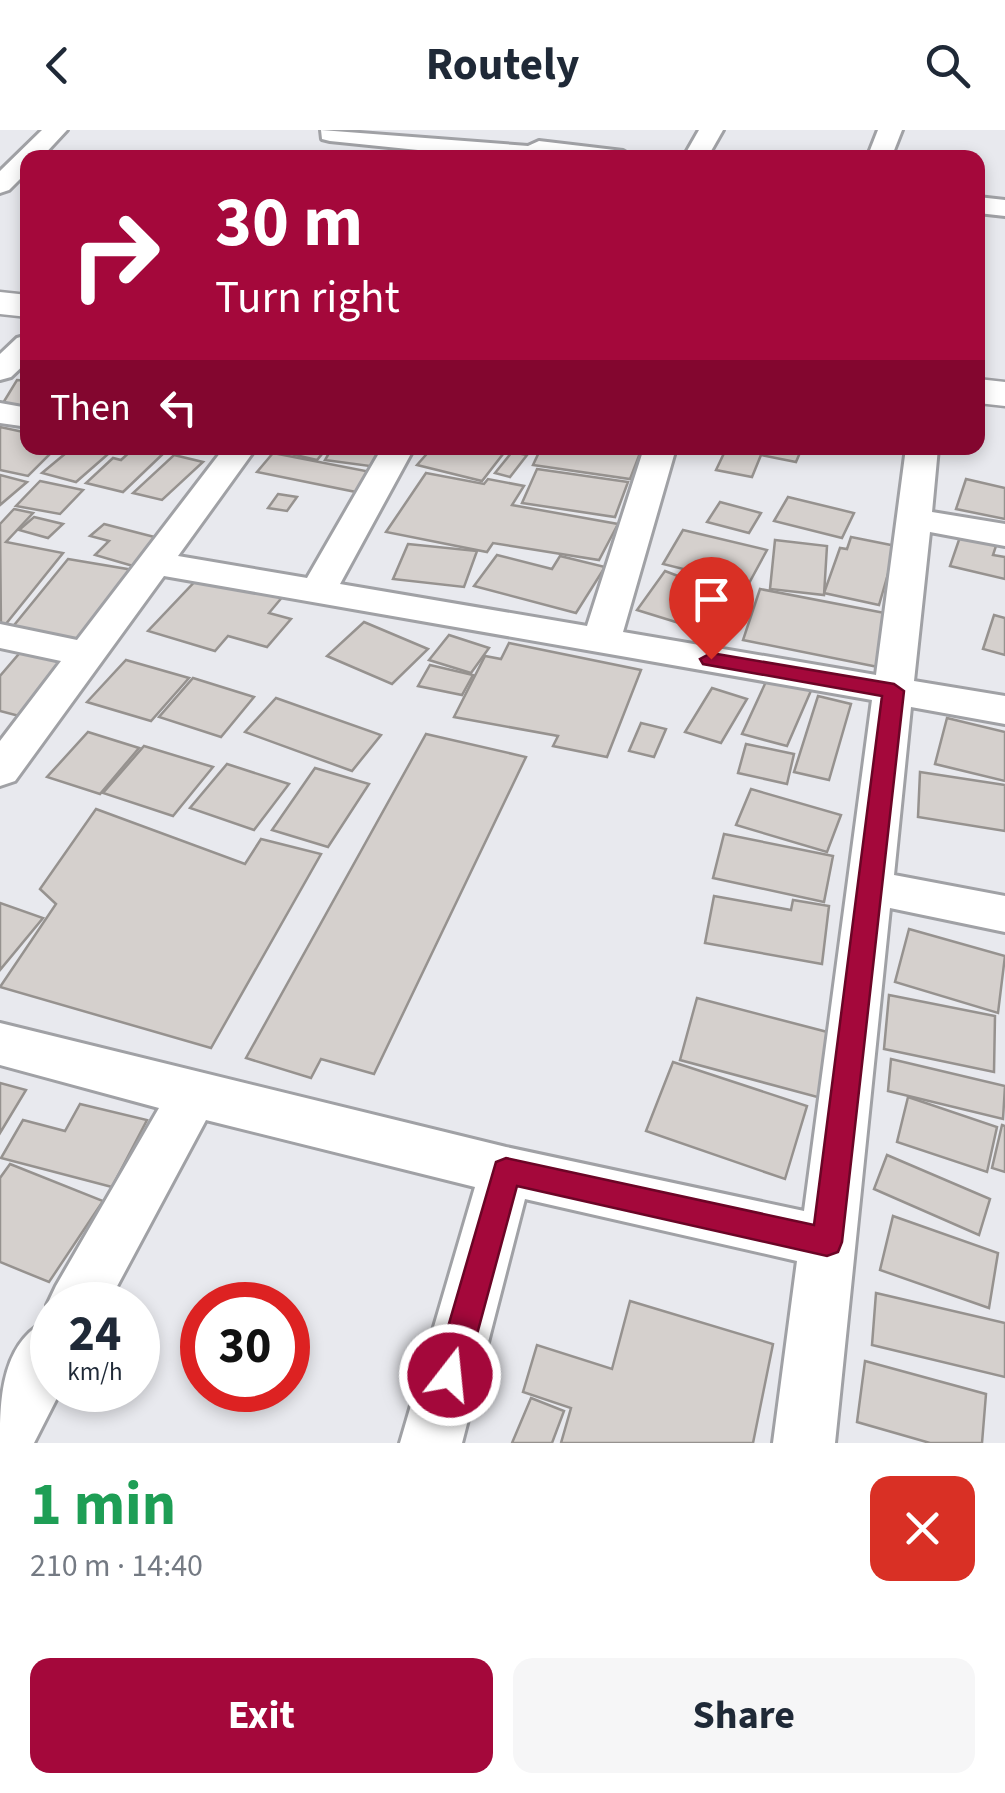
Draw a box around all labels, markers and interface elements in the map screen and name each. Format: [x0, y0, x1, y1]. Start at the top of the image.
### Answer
text: Routely [426, 33, 579, 97]
icon: back [30, 38, 85, 93]
icon: search [920, 38, 975, 93]
text: 30 m [215, 173, 363, 273]
icon: right [50, 190, 180, 320]
text: Turn right [215, 266, 400, 330]
icon: left [151, 380, 206, 435]
text: Then [50, 381, 131, 435]
pin [669, 557, 754, 660]
icon: arrive [684, 572, 739, 627]
speed limit sign: 30 [180, 1282, 310, 1412]
text: 24 [69, 1299, 121, 1370]
position arrow [398, 1323, 502, 1427]
text: km/h [67, 1354, 123, 1390]
text: 1 min [30, 1463, 176, 1548]
button: close [870, 1476, 975, 1581]
text: 210 m · 14:40 [30, 1543, 203, 1589]
button: Exit [30, 1658, 493, 1773]
button: Share [513, 1658, 975, 1773]

